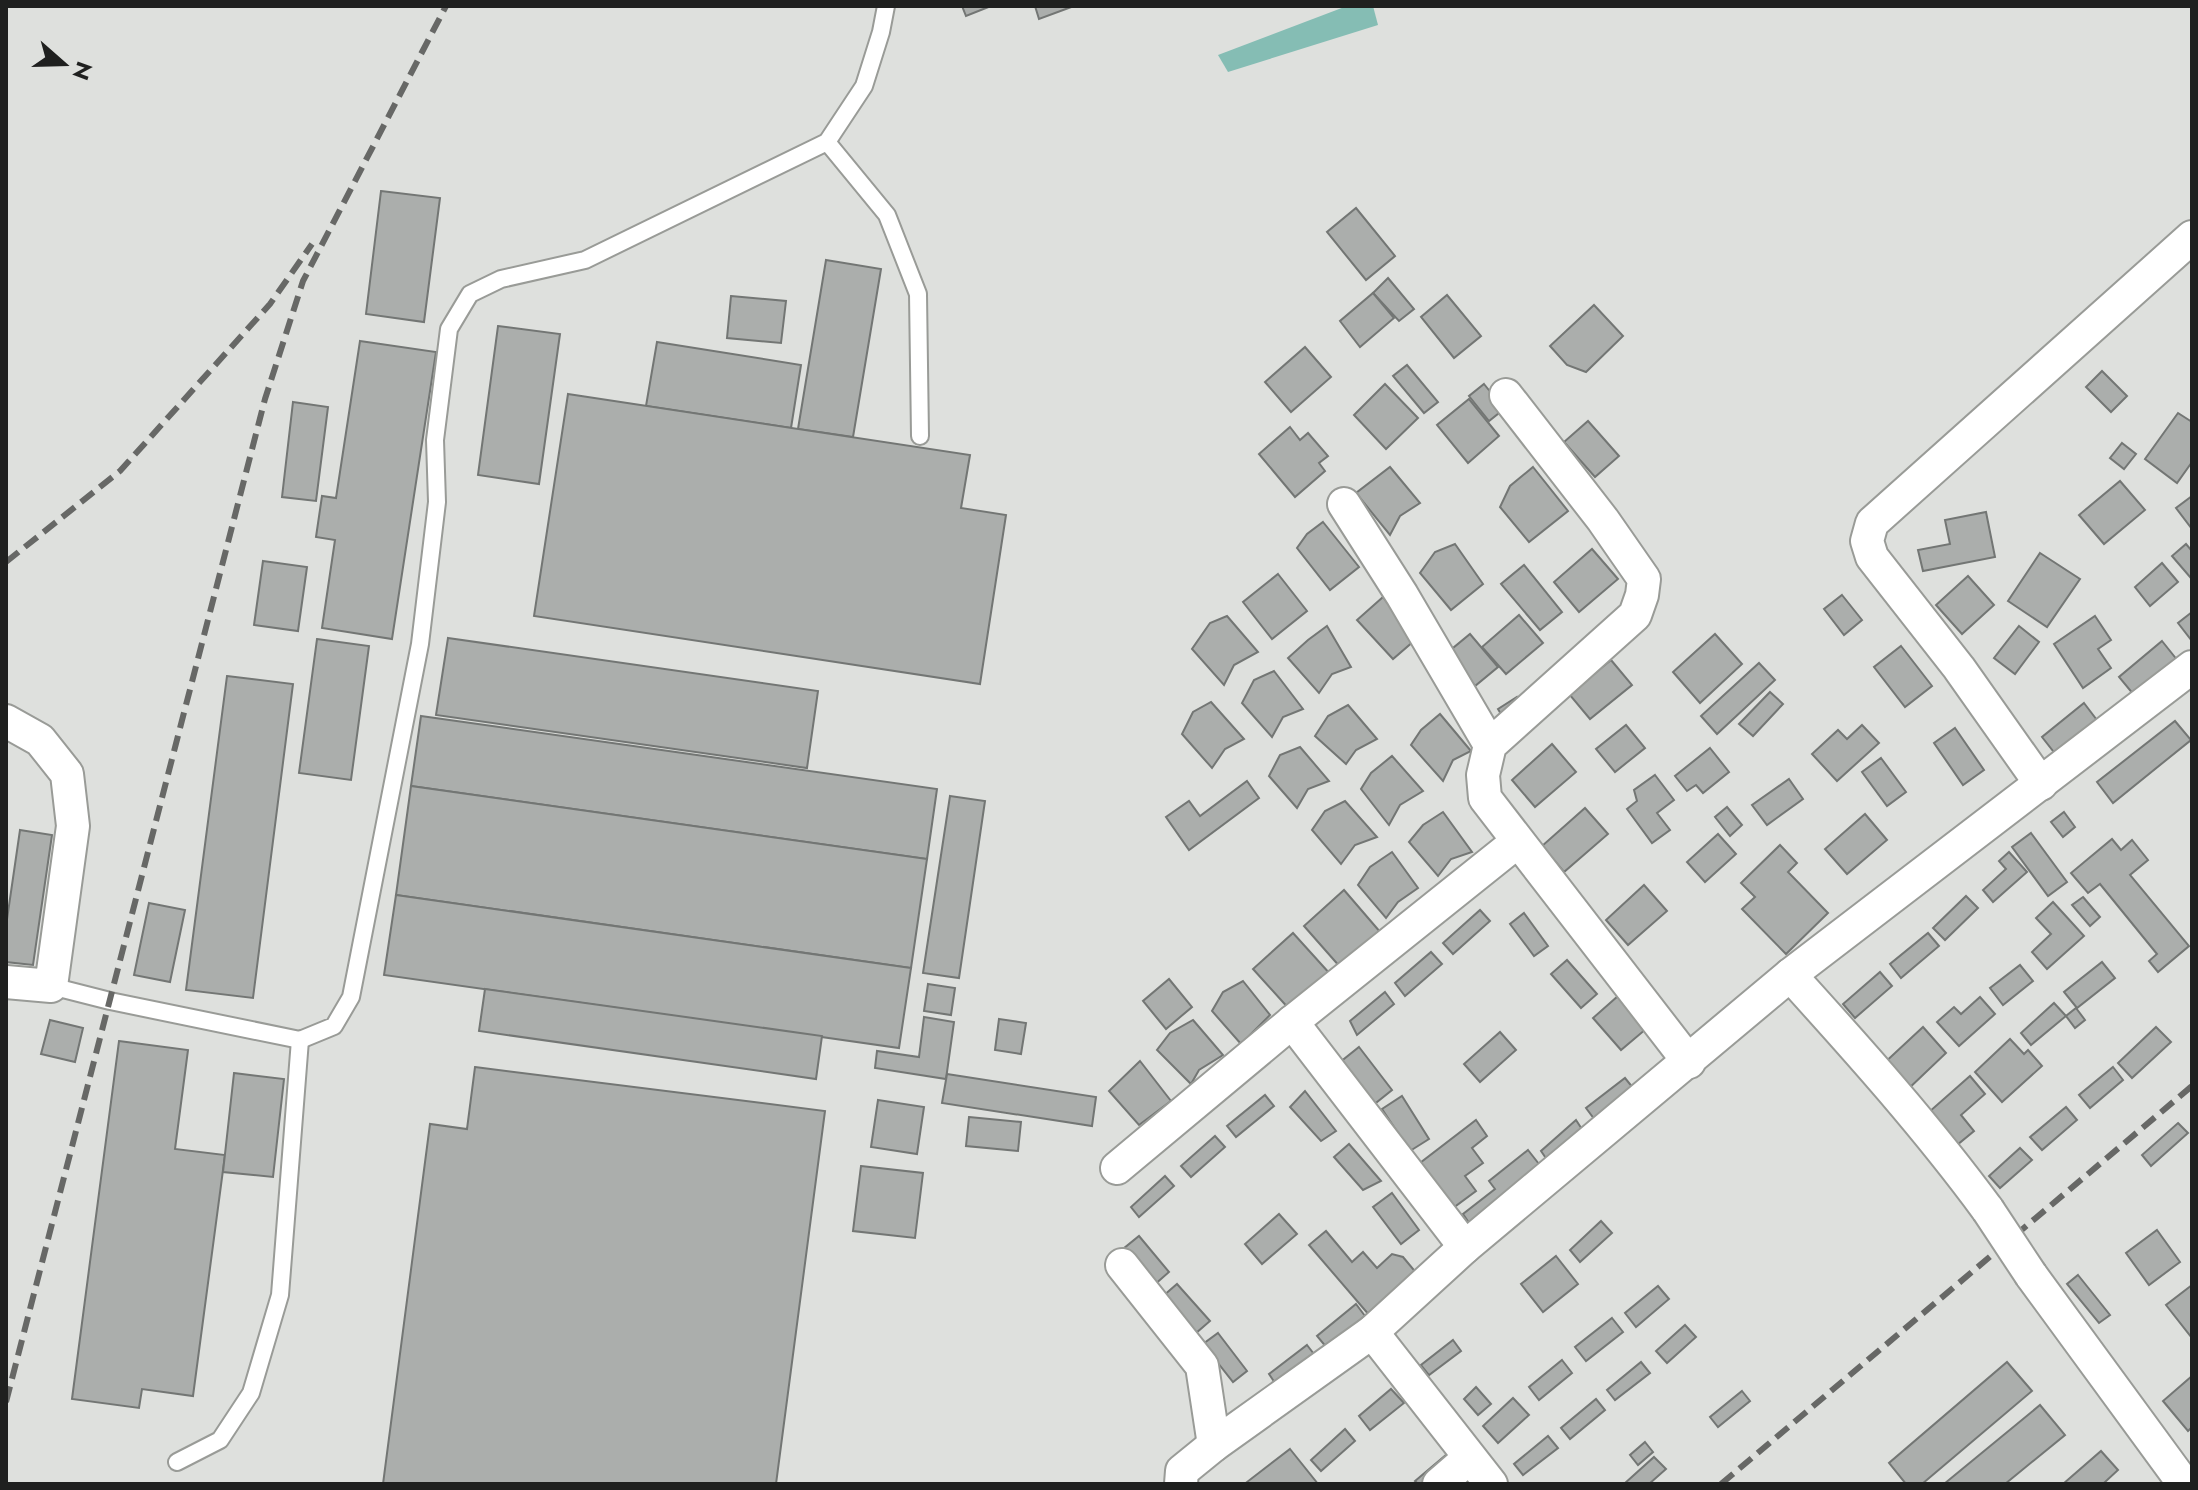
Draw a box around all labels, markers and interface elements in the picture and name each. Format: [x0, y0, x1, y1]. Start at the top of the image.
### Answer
north arrow [24, 24, 104, 104]
text: N [65, 57, 101, 85]

